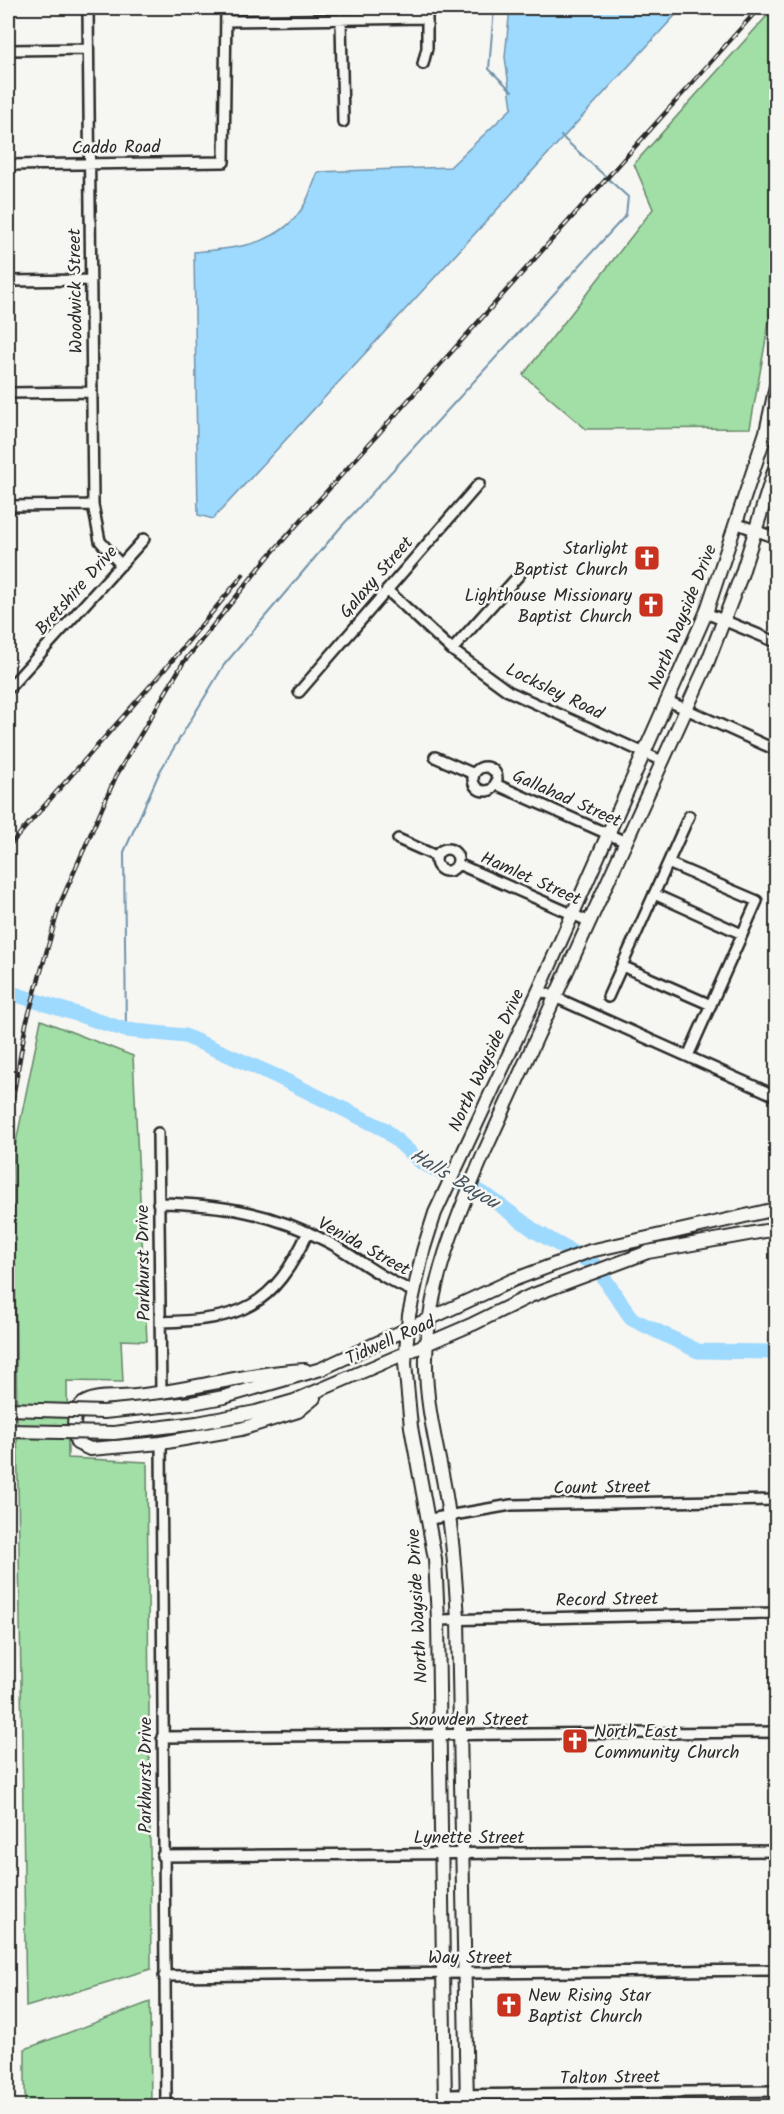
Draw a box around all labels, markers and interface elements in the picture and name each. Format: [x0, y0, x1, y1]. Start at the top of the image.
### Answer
street label: Caddo Road [71, 133, 162, 164]
street label: Woodwick Street [61, 227, 92, 354]
street label: Galaxy Street [333, 529, 422, 626]
place label: Starlight Baptist Church [514, 535, 629, 585]
street label: Bretshire Drive [29, 539, 126, 643]
street label: North Wayside Drive [641, 540, 726, 695]
church icon: Starlight Baptist Church [632, 543, 662, 573]
place label: Lighthouse Missionary Baptist Church [465, 582, 633, 632]
church icon: Lighthouse Missionary Baptist Church [636, 590, 666, 620]
street label: Locksley Road [500, 656, 609, 729]
street label: Gallahad Street [507, 762, 627, 837]
street label: Hamlet Street [476, 844, 586, 915]
street label: North Wayside Drive [441, 984, 533, 1137]
water label: Halls Bayou [403, 1140, 507, 1220]
street label: Parkhurst Drive [129, 1205, 160, 1321]
street label: Venida Street [312, 1210, 416, 1285]
street label: Tidwell Road [341, 1308, 441, 1374]
street label: Count Street [553, 1473, 652, 1504]
street label: North Wayside Drive [400, 1528, 437, 1684]
street label: Record Street [555, 1585, 660, 1616]
street label: Snowden Street [410, 1706, 530, 1735]
street label: Parkhurst Drive [132, 1717, 161, 1833]
place label: North East Community Church [594, 1718, 739, 1768]
church icon: North East Community Church [560, 1726, 590, 1756]
street label: Lynette Street [414, 1824, 525, 1853]
street label: Way Street [428, 1944, 513, 1973]
place label: New Rising Star Baptist Church [528, 1982, 652, 2032]
church icon: New Rising Star Baptist Church [494, 1990, 524, 2020]
street label: Talton Street [560, 2063, 661, 2094]

